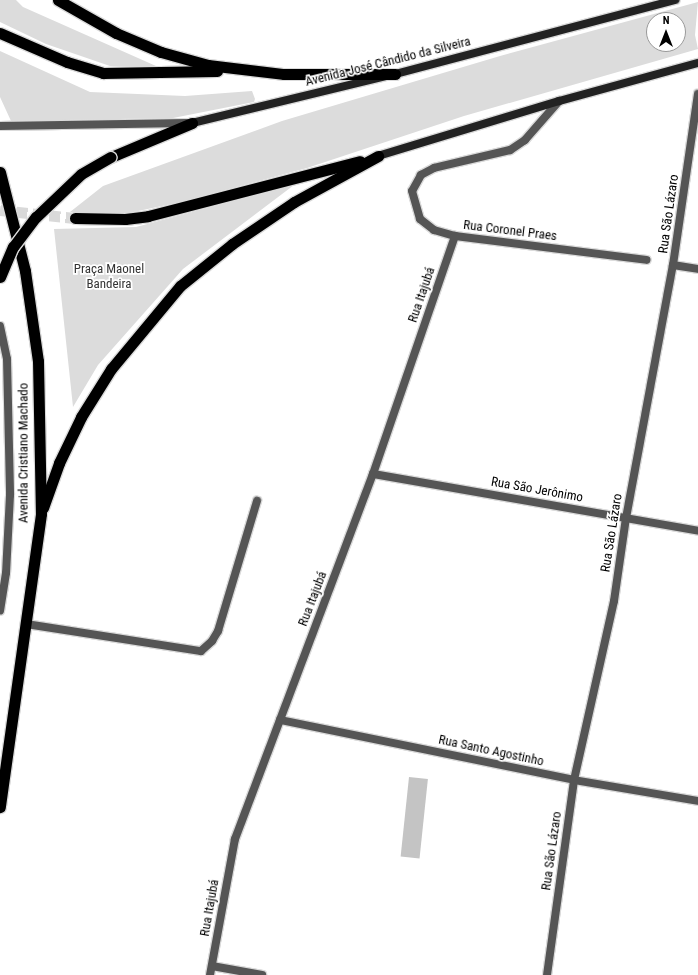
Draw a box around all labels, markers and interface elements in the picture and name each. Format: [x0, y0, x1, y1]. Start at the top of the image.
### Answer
north arrow [646, 12, 686, 52]
text: N [663, 14, 669, 27]
street label: Avenida José Cândido da Silveira [304, 34, 472, 90]
street label: Rua São Lázaro [656, 174, 682, 254]
street label: Rua Coronel Praes [462, 218, 558, 244]
park label: Praça Maonel Bandeira [74, 262, 144, 293]
street label: Rua Itajubá [405, 265, 439, 325]
street label: Avenida Cristiano Machado [16, 383, 32, 523]
street label: Rua São Jerônimo [490, 474, 584, 506]
street label: Rua São Lázaro [598, 492, 626, 574]
street label: Rua Itajubá [295, 569, 331, 629]
street label: Rua Santo Agostinho [437, 732, 545, 770]
street label: Rua São Lázaro [539, 811, 565, 891]
street label: Rua Itajubá [197, 878, 223, 938]

